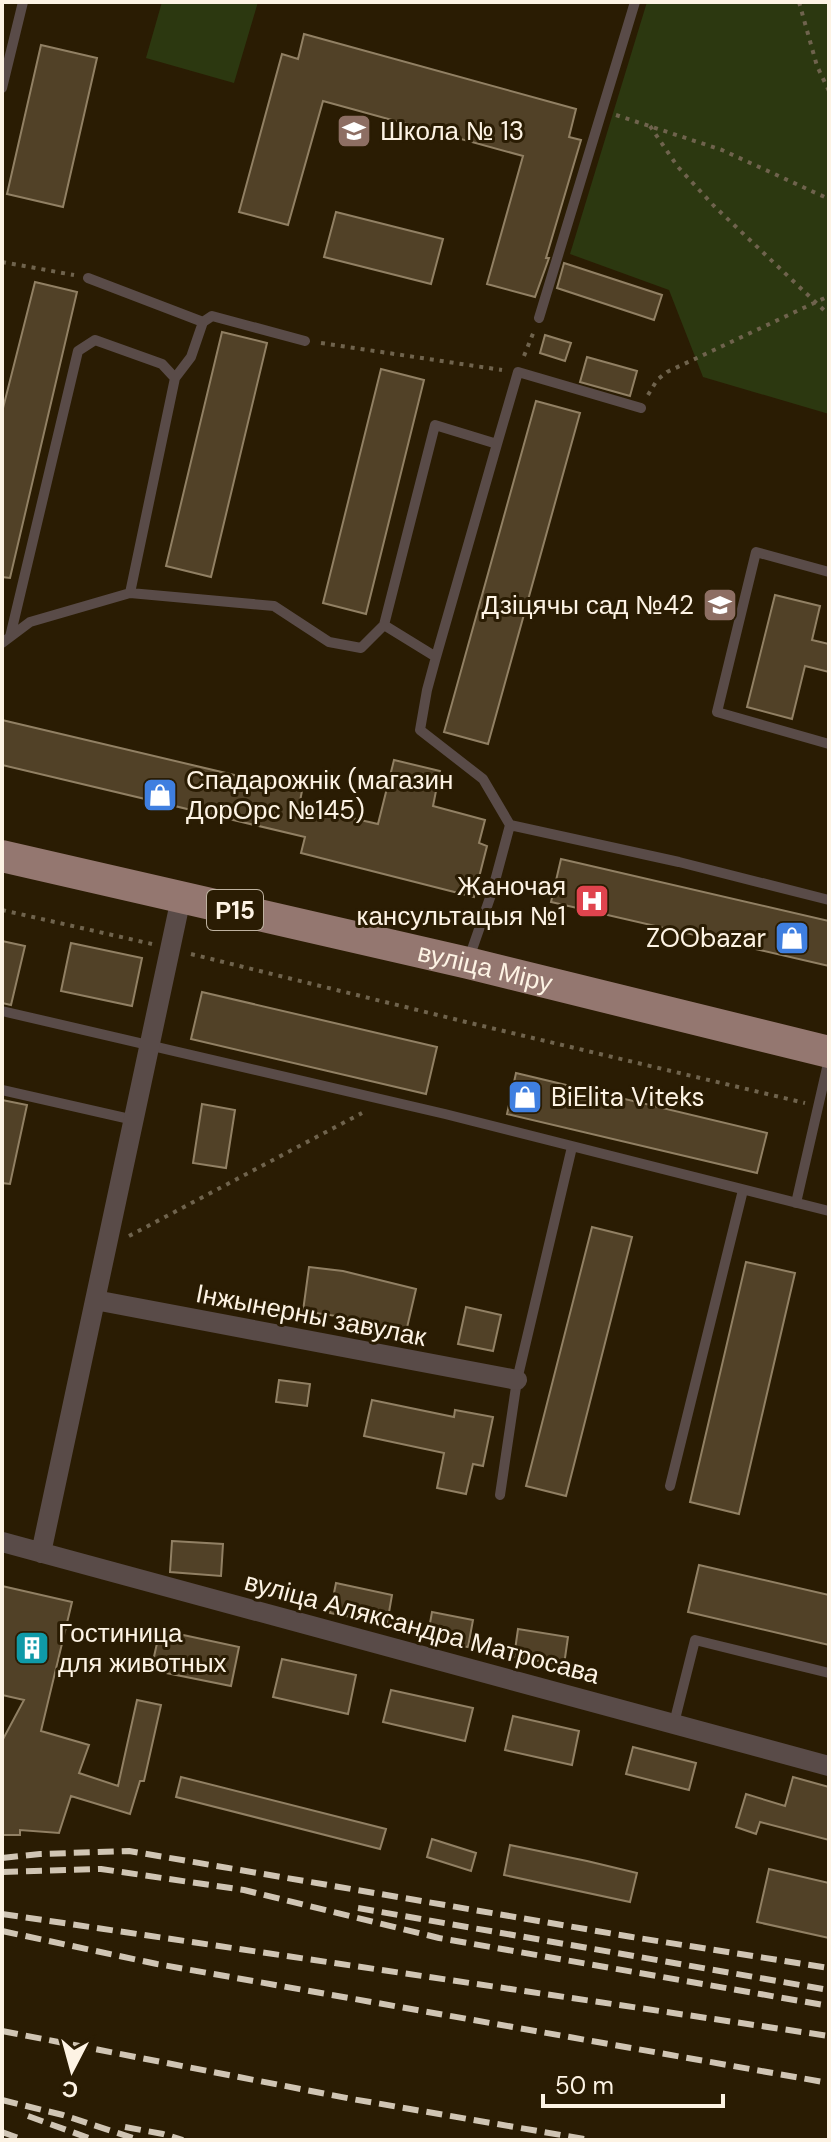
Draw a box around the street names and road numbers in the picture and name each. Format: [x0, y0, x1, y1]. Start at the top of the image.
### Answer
road number: Р15 [207, 890, 263, 930]
street label: вуліца Міру [415, 935, 556, 1000]
street label: Інжынерны завулак [193, 1276, 430, 1354]
street label: вуліца Аляксандра Матросава [241, 1564, 604, 1692]

